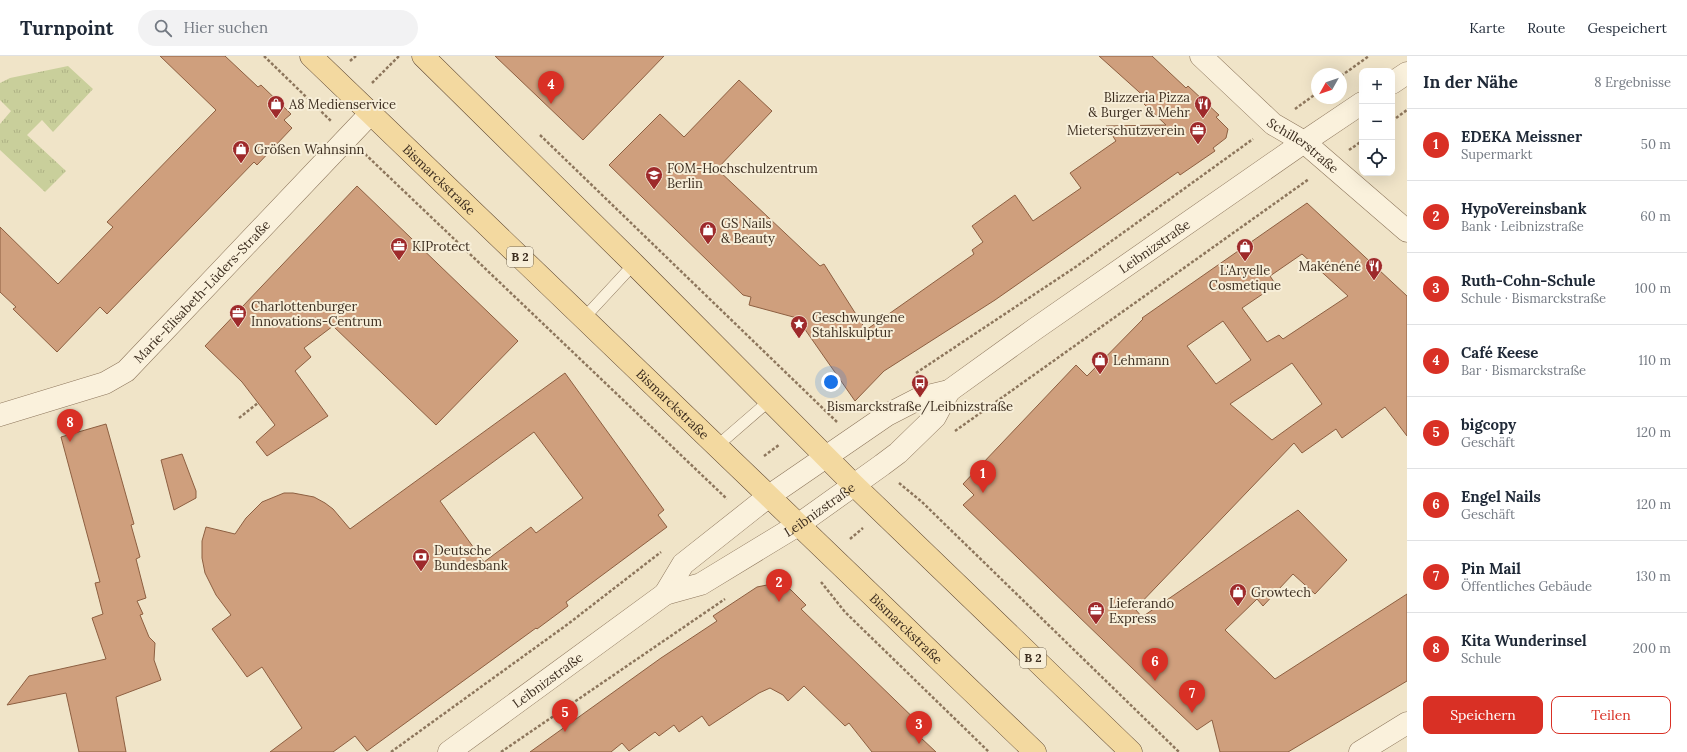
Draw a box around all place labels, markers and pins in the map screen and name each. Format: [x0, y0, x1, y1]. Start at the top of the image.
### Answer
pin: 4 [538, 71, 564, 104]
place label: Blizzeria Pizza & Burger & Mehr [1088, 89, 1190, 121]
shop icon: A8 Medienservice [266, 94, 286, 119]
restaurant icon: Blizzeria Pizza & Burger & Mehr [1193, 94, 1213, 119]
place label: A8 Medienservice [288, 96, 396, 113]
office icon: Mieterschutzverein [1188, 120, 1208, 145]
place label: Mieterschutzverein [1067, 122, 1185, 139]
shop icon: Größen Wahnsinn [231, 139, 251, 164]
place label: Größen Wahnsinn [254, 141, 365, 158]
place label: FOM-Hochschulzentrum Berlin [667, 160, 818, 192]
school or university icon: FOM-Hochschulzentrum Berlin [644, 165, 664, 190]
place label: GS Nails & Beauty [721, 215, 775, 247]
shop icon: GS Nails & Beauty [698, 220, 718, 245]
office icon: KIProtect [389, 236, 409, 261]
shop icon: L'Aryelle Cosmetique [1235, 237, 1255, 262]
place label: KIProtect [412, 238, 470, 255]
restaurant icon: Makénéné [1364, 256, 1384, 281]
place label: Makénéné [1299, 258, 1361, 275]
place label: L'Aryelle Cosmetique [1209, 262, 1281, 294]
place label: Charlottenburger Innovations-Centrum [251, 298, 383, 330]
office icon: Charlottenburger Innovations-Centrum [228, 303, 248, 328]
place label: Geschwungene Stahlskulptur [812, 309, 905, 341]
place icon: Geschwungene Stahlskulptur [789, 314, 809, 339]
shop icon: Lehmann [1090, 350, 1110, 375]
place label: Lehmann [1113, 352, 1170, 369]
bus stop icon: Bismarckstraße/Leibnizstraße [910, 373, 930, 398]
place label: Bismarckstraße/Leibnizstraße [827, 398, 1013, 415]
pin: 8 [57, 409, 83, 442]
pin: 1 [970, 460, 996, 493]
place label: Deutsche Bundesbank [434, 542, 508, 574]
bank icon: Deutsche Bundesbank [411, 547, 431, 572]
pin: 2 [766, 569, 792, 602]
shop icon: Growtech [1228, 582, 1248, 607]
place label: Growtech [1251, 584, 1311, 601]
place label: Lieferando Express [1109, 595, 1174, 627]
office icon: Lieferando Express [1086, 600, 1106, 625]
pin: 6 [1142, 648, 1168, 681]
pin: 7 [1179, 680, 1205, 713]
pin: 5 [552, 699, 578, 732]
pin: 3 [906, 711, 932, 744]

